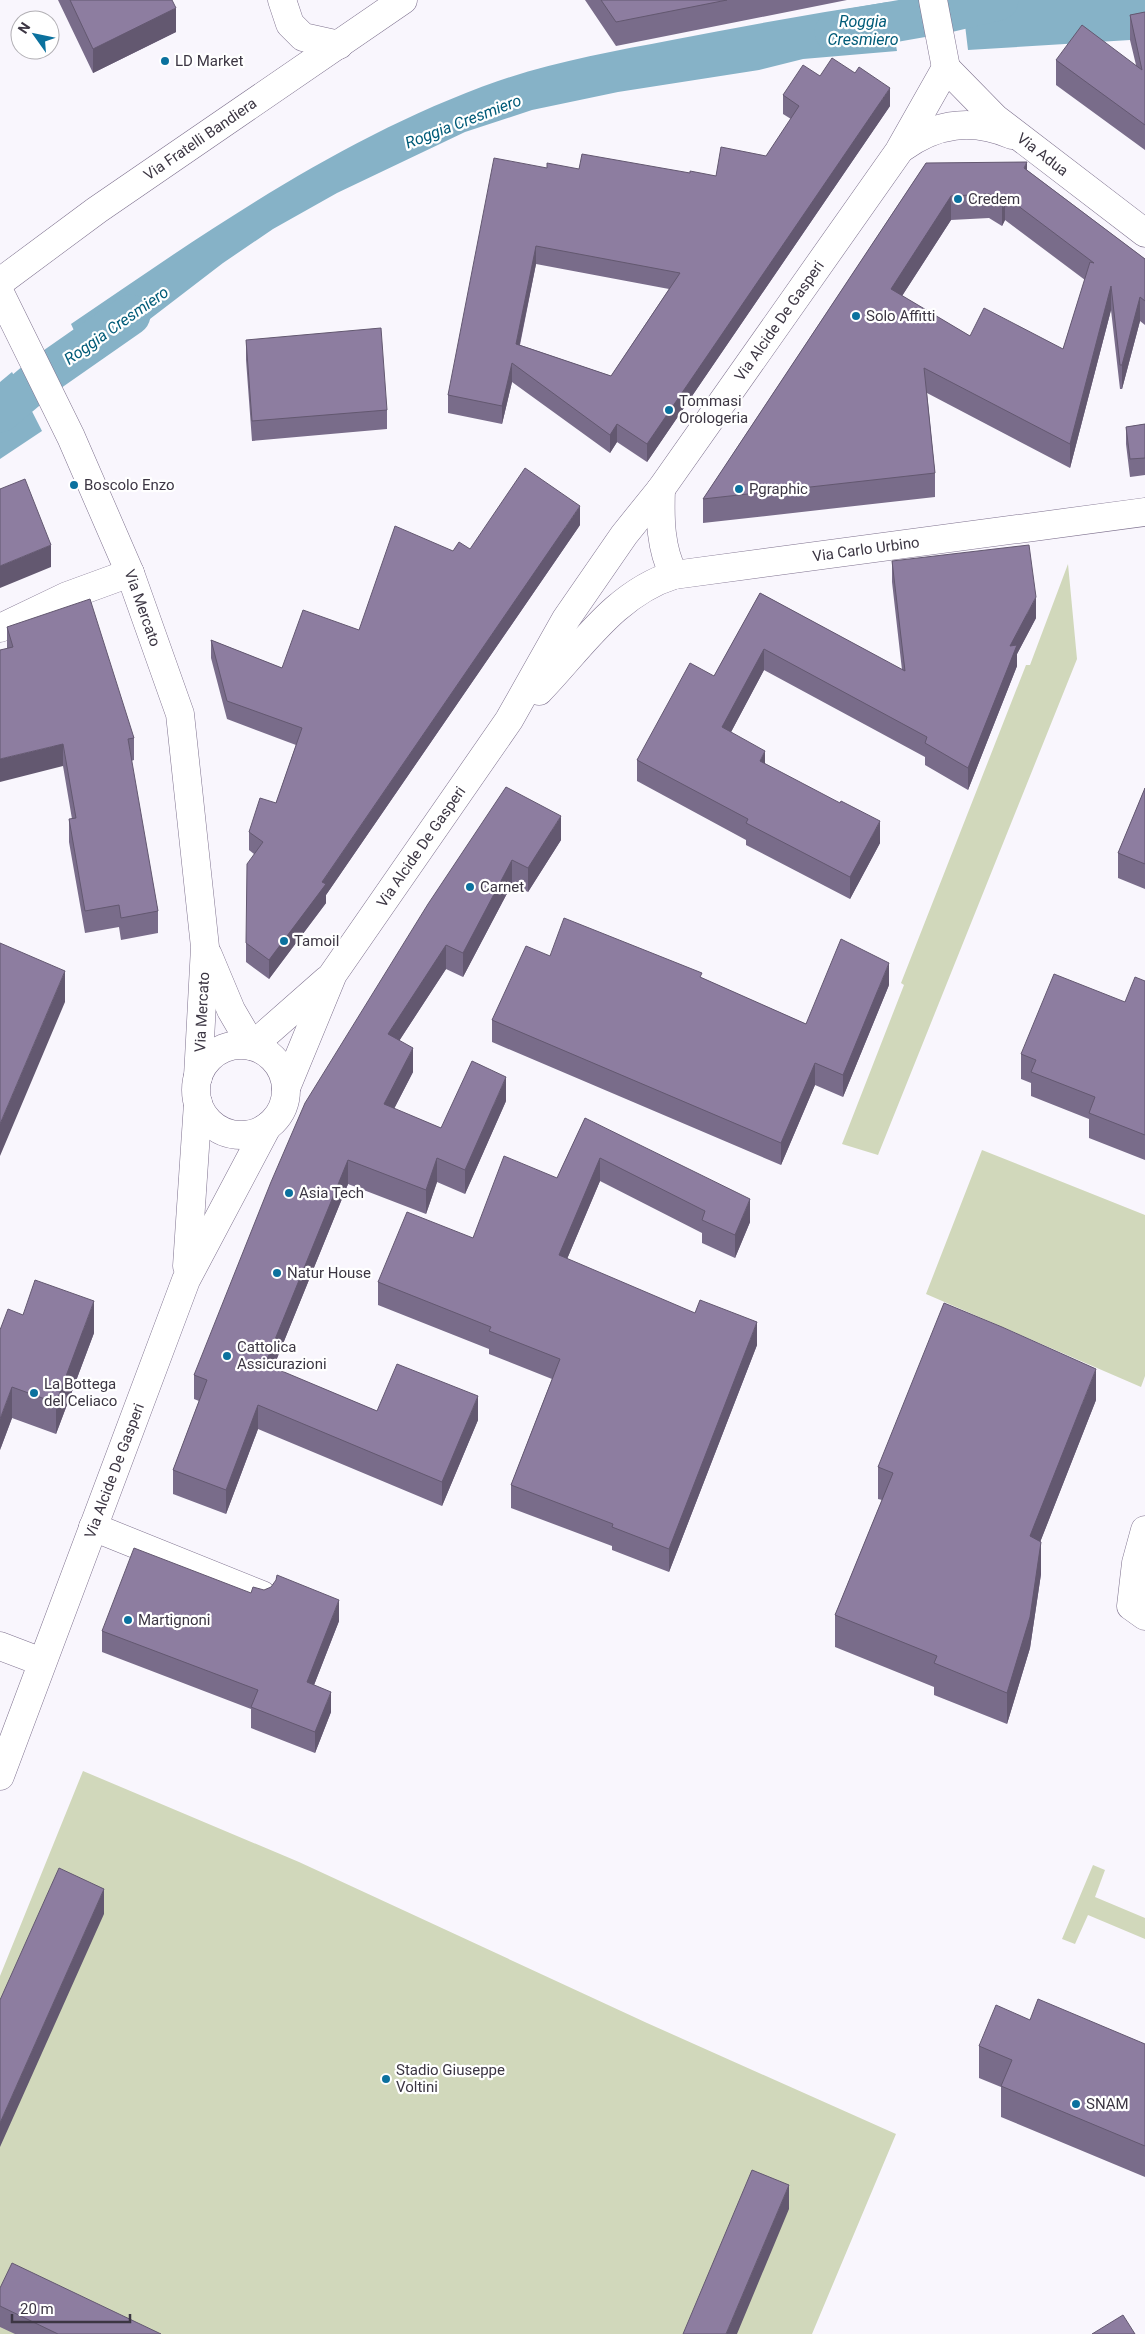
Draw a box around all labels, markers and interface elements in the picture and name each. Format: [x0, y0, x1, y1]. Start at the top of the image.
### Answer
north arrow [10, 10, 60, 60]
water label: Roggia Cresmiero [827, 12, 899, 49]
text: N [15, 19, 34, 36]
place label: LD Market [175, 52, 243, 70]
marker: LD Market [159, 55, 171, 67]
water label: Roggia Cresmiero [402, 91, 524, 152]
street label: Via Fratelli Bandiera [140, 94, 260, 184]
street label: Via Adua [1013, 129, 1072, 180]
place label: Credem [968, 190, 1020, 208]
marker: Credem [952, 193, 964, 205]
street label: Via Alcide De Gasperi [731, 257, 828, 385]
water label: Roggia Cresmiero [60, 282, 172, 368]
place label: Solo Affitti [866, 307, 935, 325]
marker: Solo Affitti [850, 310, 862, 322]
place label: Tommasi Orologeria [679, 392, 748, 427]
marker: Tommasi Orologeria [663, 404, 675, 416]
place label: Boscolo Enzo [84, 476, 175, 494]
marker: Boscolo Enzo [68, 479, 80, 491]
place label: Pgraphic [749, 480, 808, 498]
marker: Pgraphic [733, 483, 745, 495]
street label: Via Carlo Urbino [811, 533, 921, 565]
street label: Via Mercato [120, 567, 164, 649]
street label: Via Alcide De Gasperi [373, 783, 469, 911]
place label: Carnet [480, 878, 524, 896]
marker: Carnet [464, 881, 476, 893]
place label: Tamoil [294, 932, 339, 950]
marker: Tamoil [278, 935, 290, 947]
street label: Via Mercato [191, 971, 213, 1053]
place label: Asia Tech [299, 1184, 364, 1202]
marker: Asia Tech [283, 1187, 295, 1199]
place label: Natur House [287, 1264, 371, 1282]
marker: Natur House [271, 1267, 283, 1279]
place label: Cattolica Assicurazioni [237, 1338, 327, 1373]
marker: Cattolica Assicurazioni [221, 1350, 233, 1362]
place label: La Bottega del Celiaco [44, 1375, 117, 1410]
marker: La Bottega del Celiaco [28, 1387, 40, 1399]
street label: Via Alcide De Gasperi [81, 1401, 148, 1541]
place label: Martignoni [138, 1611, 210, 1629]
marker: Martignoni [122, 1614, 134, 1626]
place label: Stadio Giuseppe Voltini [396, 2061, 505, 2096]
marker: Stadio Giuseppe Voltini [380, 2073, 392, 2085]
place label: SNAM [1086, 2095, 1129, 2113]
marker: SNAM [1070, 2098, 1082, 2110]
scale bar [12, 2292, 130, 2324]
text: 20 m [20, 2300, 54, 2318]

